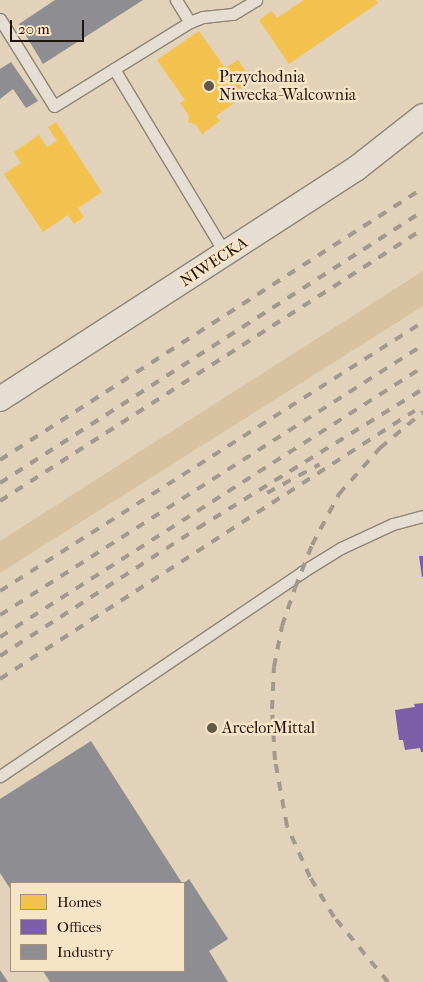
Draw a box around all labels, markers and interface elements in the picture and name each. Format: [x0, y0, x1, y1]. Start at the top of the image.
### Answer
scale bar [12, 10, 86, 42]
text: 20 m [18, 20, 50, 38]
place label: Przychodnia Niwecka-Walcownia [219, 67, 356, 105]
marker: Przychodnia Niwecka-Walcownia [203, 80, 215, 92]
street label: NIWECKA [177, 233, 251, 291]
place label: ArcelorMittal [222, 718, 315, 738]
marker: ArcelorMittal [206, 722, 218, 734]
legend [10, 882, 185, 972]
text: Homes [57, 893, 102, 911]
text: Offices [57, 918, 102, 936]
text: Industry [57, 943, 113, 961]

